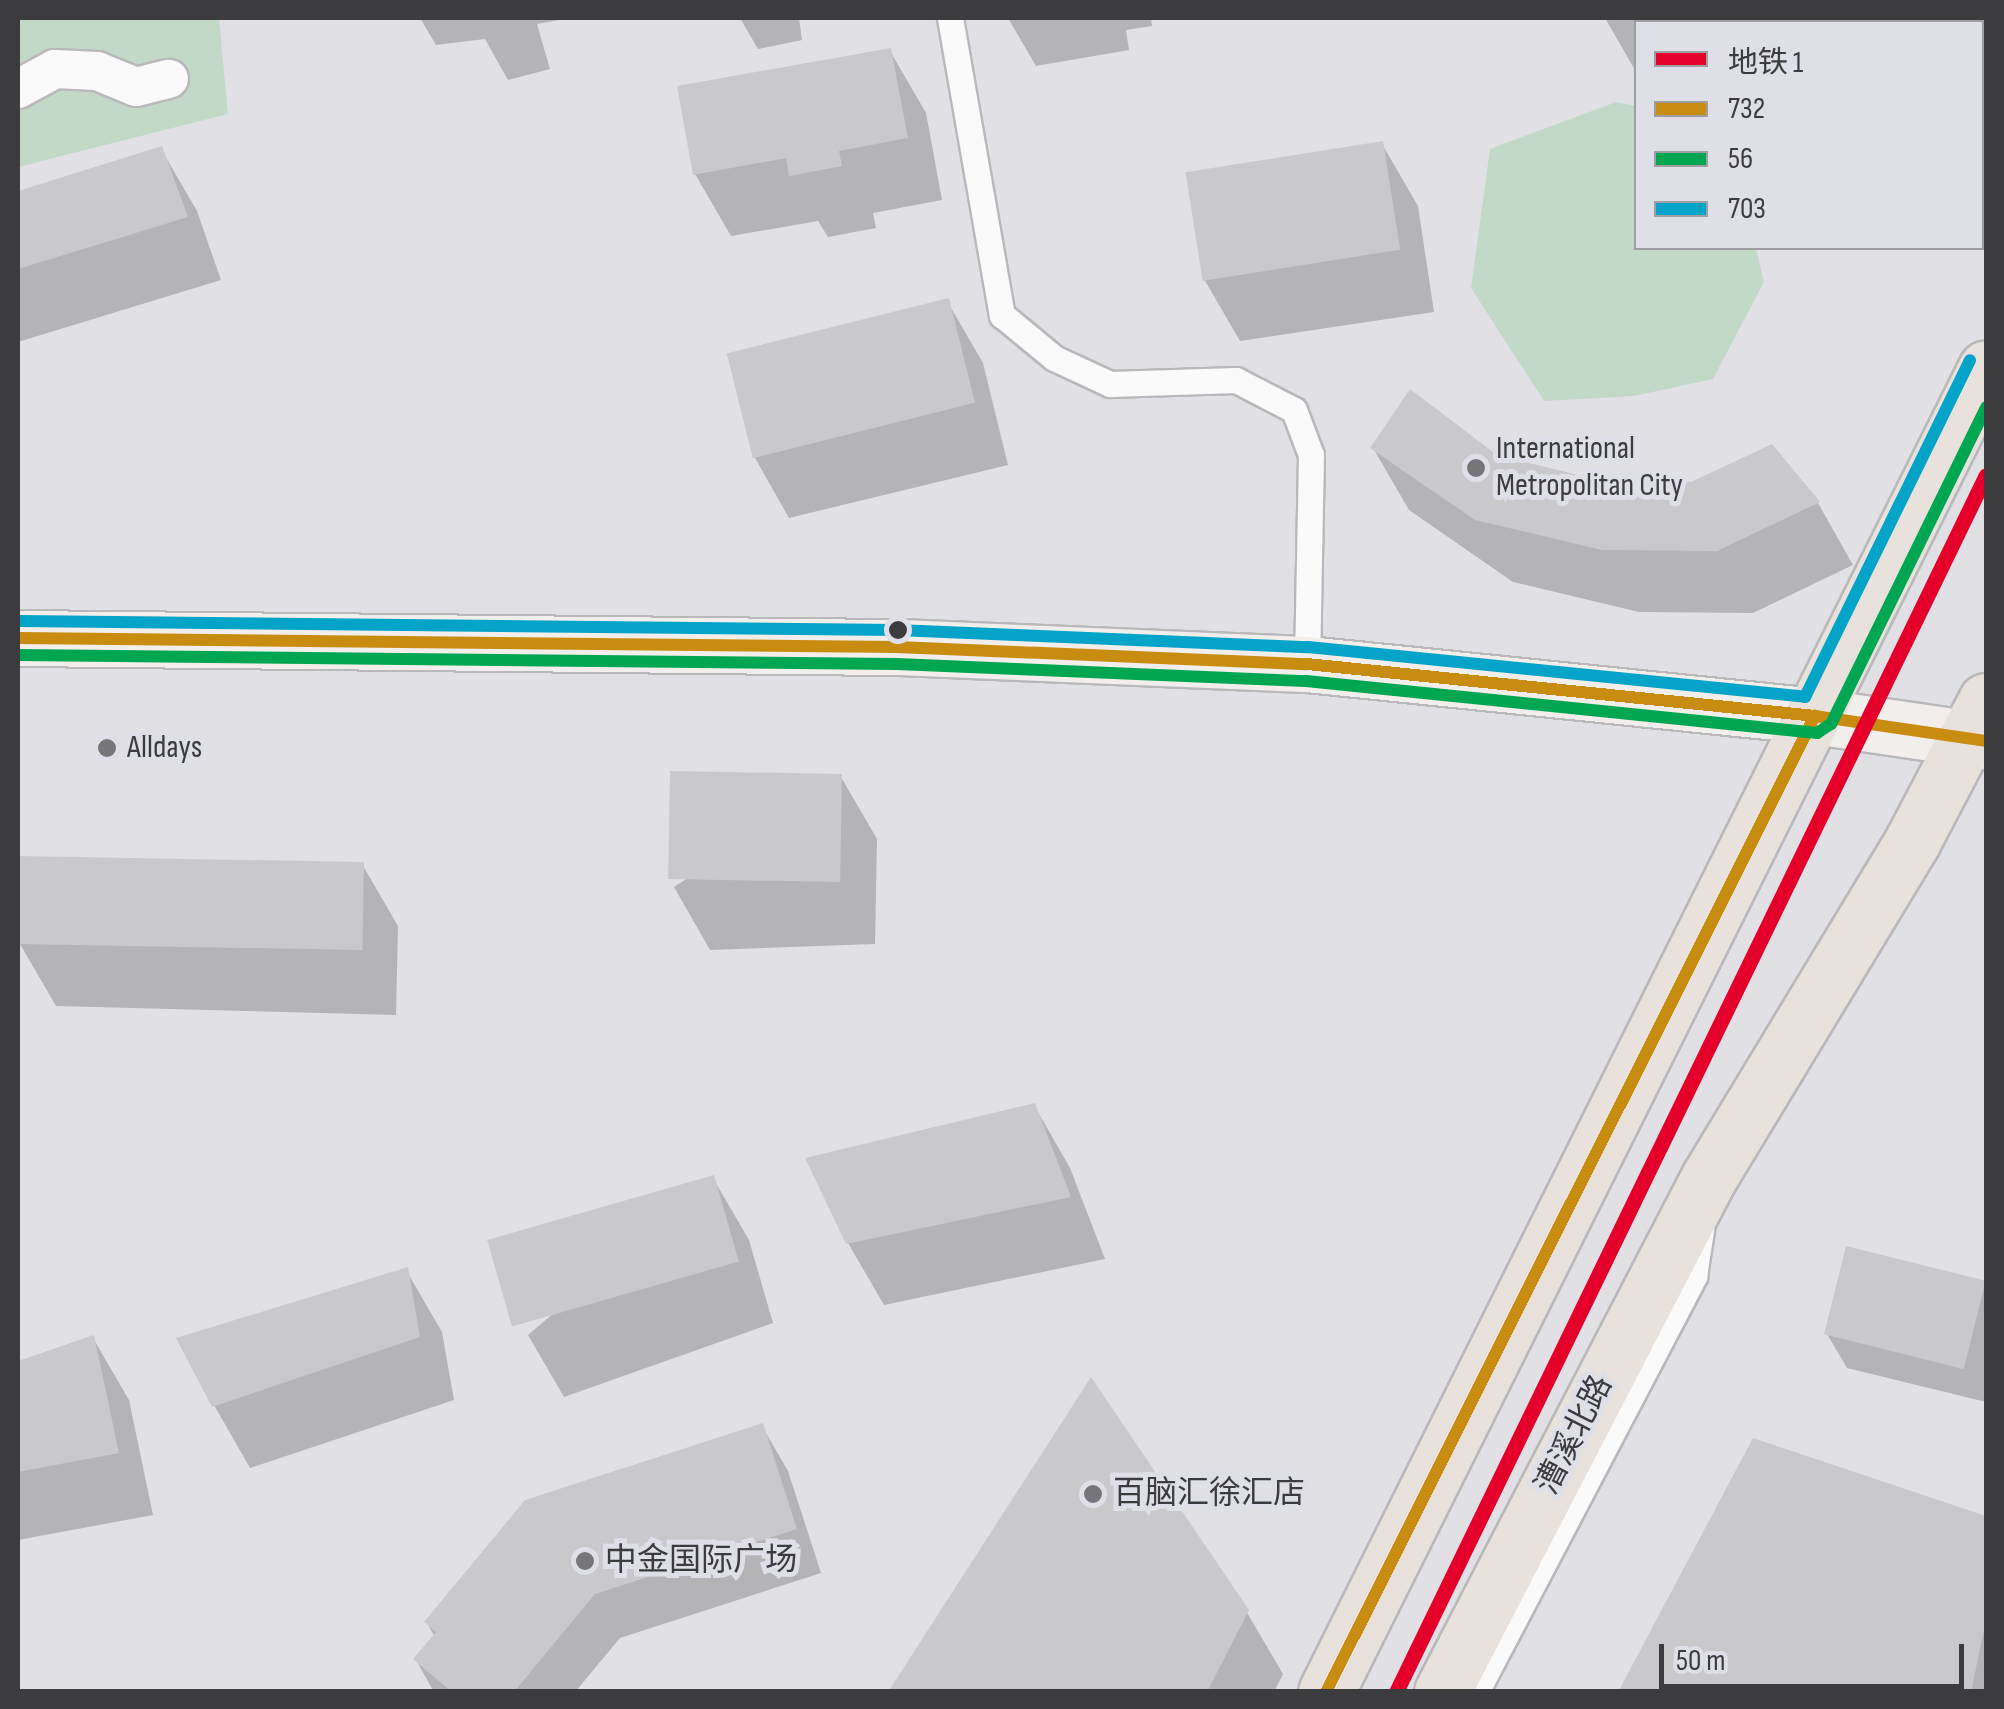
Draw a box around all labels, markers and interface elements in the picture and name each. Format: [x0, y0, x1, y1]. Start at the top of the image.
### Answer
legend [1634, 20, 1984, 250]
text: 地铁 1 [1728, 45, 1803, 81]
text: 732 [1728, 91, 1765, 127]
text: 56 [1728, 141, 1753, 177]
text: 703 [1728, 191, 1766, 227]
place label: International Metropolitan City [1496, 431, 1683, 506]
marker: International Metropolitan City [1465, 457, 1487, 479]
unlabelled marker [888, 620, 908, 640]
place label: Alldays [127, 729, 202, 767]
marker: Alldays [96, 737, 118, 759]
street label: 漕溪北路 [1529, 1369, 1621, 1501]
place label: 百脑汇徐汇店 [1113, 1475, 1305, 1513]
marker: 百脑汇徐汇店 [1082, 1483, 1104, 1505]
place label: 中金国际广场 [605, 1542, 797, 1580]
marker: 中金国际广场 [574, 1550, 596, 1572]
scale bar [1664, 1624, 1969, 1686]
text: 50 m [1676, 1643, 1725, 1679]

